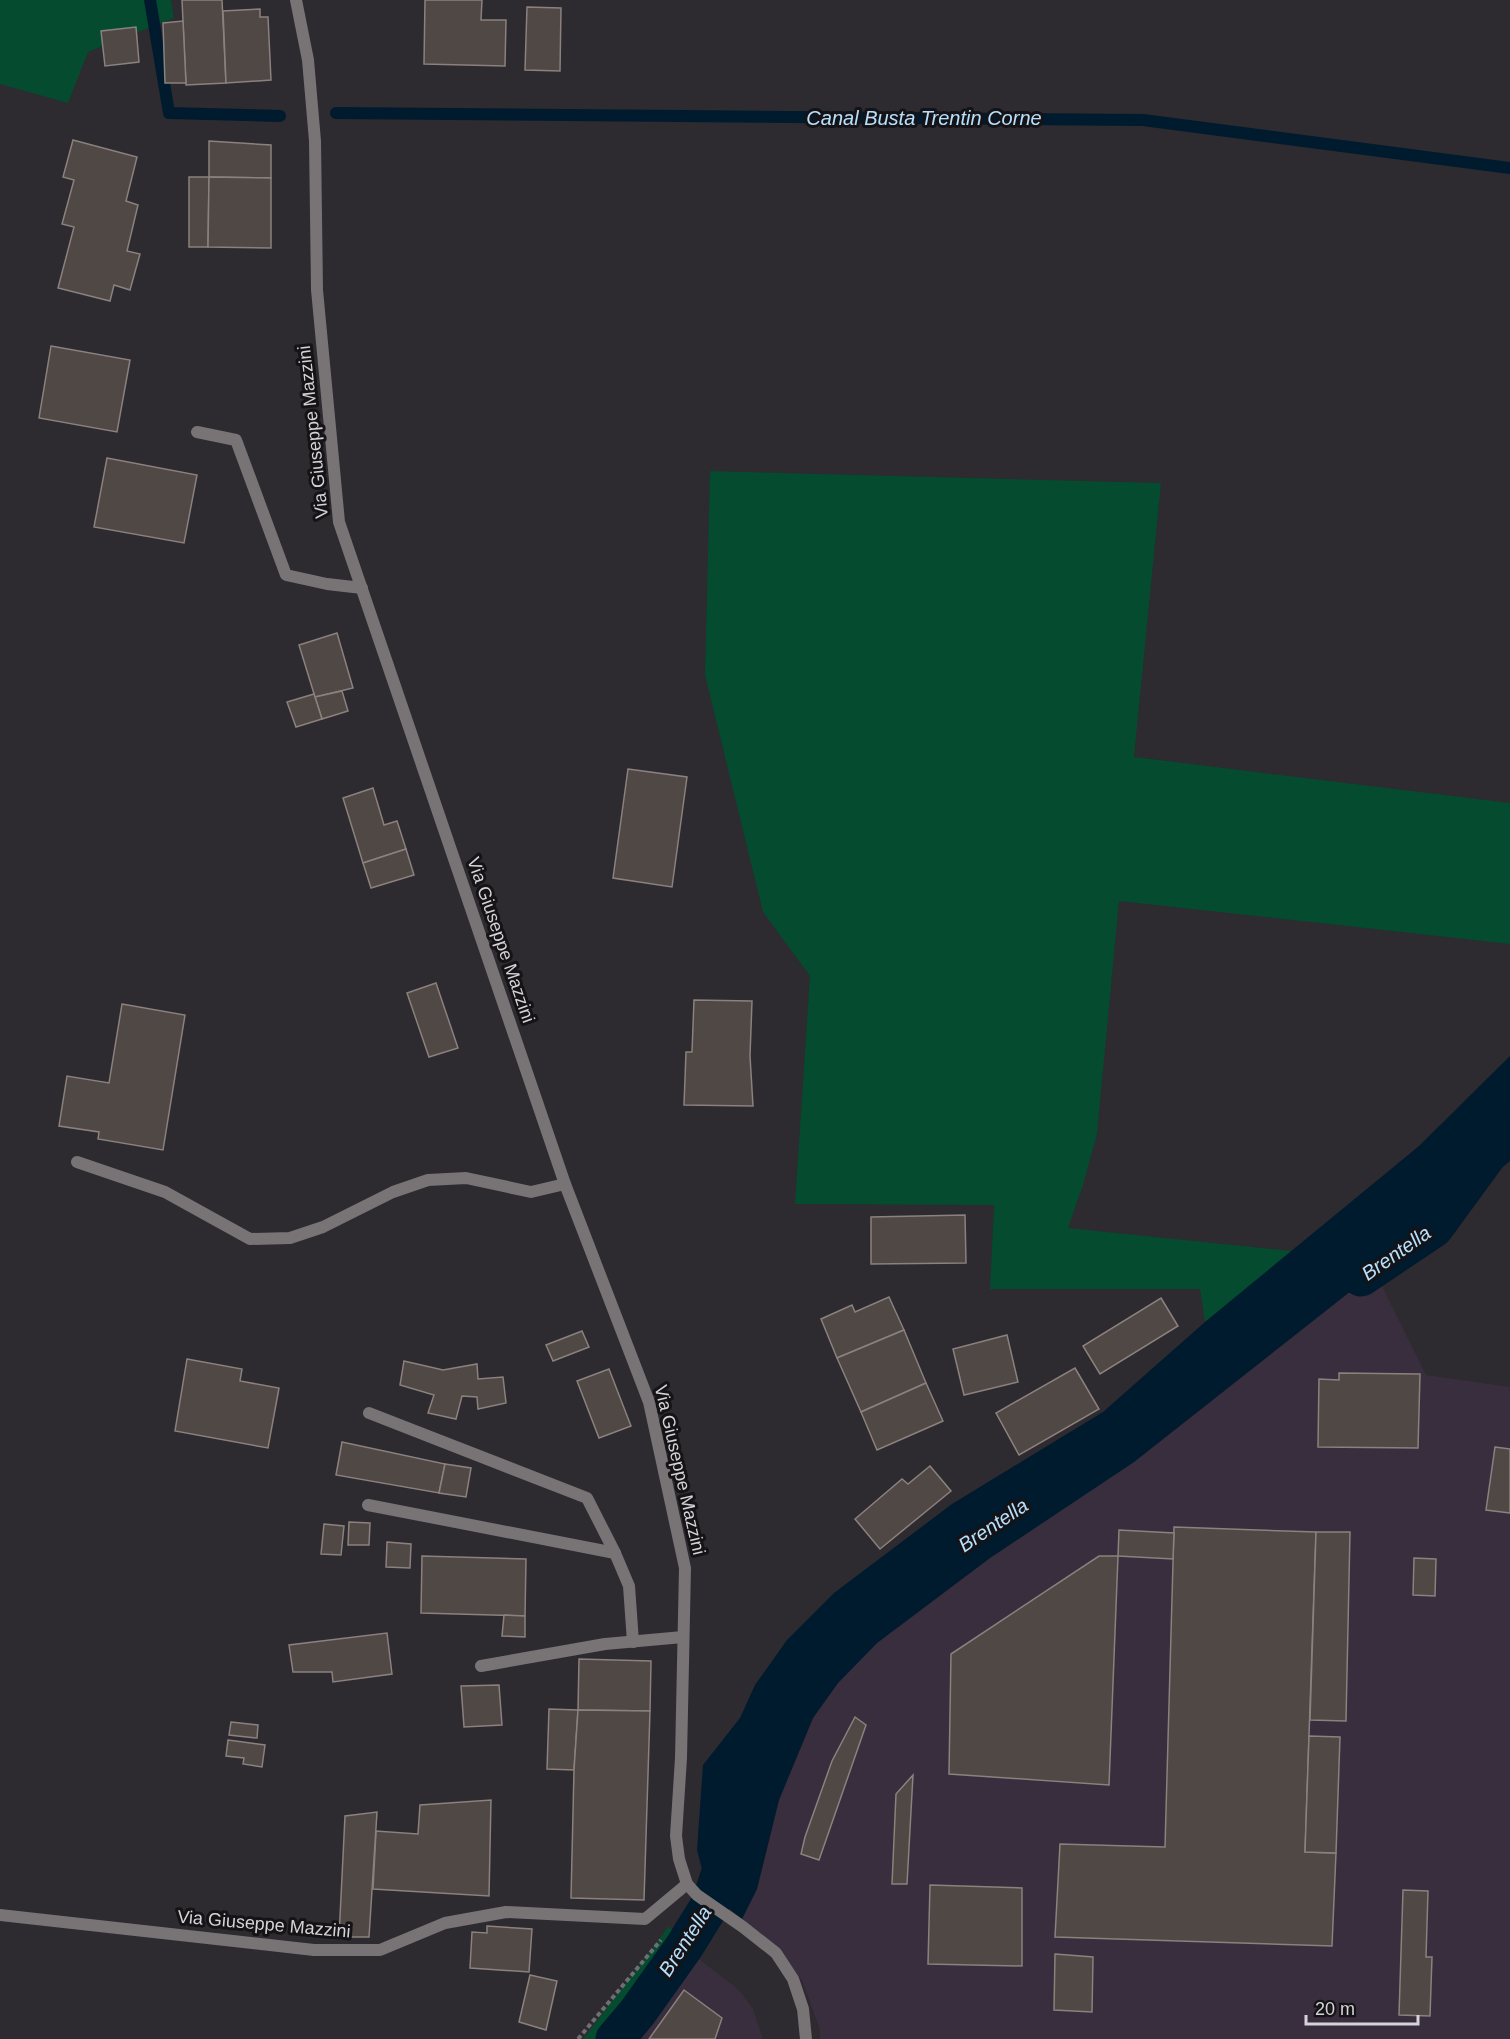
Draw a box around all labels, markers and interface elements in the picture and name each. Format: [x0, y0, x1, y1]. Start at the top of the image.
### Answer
water label: Canal Busta Trentin Corne [806, 107, 1042, 129]
street label: Via Giuseppe Mazzini [294, 345, 332, 519]
street label: Via Giuseppe Mazzini [463, 855, 539, 1025]
water label: Brentella [1357, 1221, 1435, 1285]
street label: Via Giuseppe Mazzini [651, 1383, 709, 1557]
water label: Brentella [954, 1494, 1032, 1556]
water label: Brentella [654, 1902, 716, 1980]
street label: Via Giuseppe Mazzini [177, 1906, 351, 1942]
scale bar [1306, 1988, 1418, 2026]
text: 20 m [1315, 1999, 1355, 2019]

